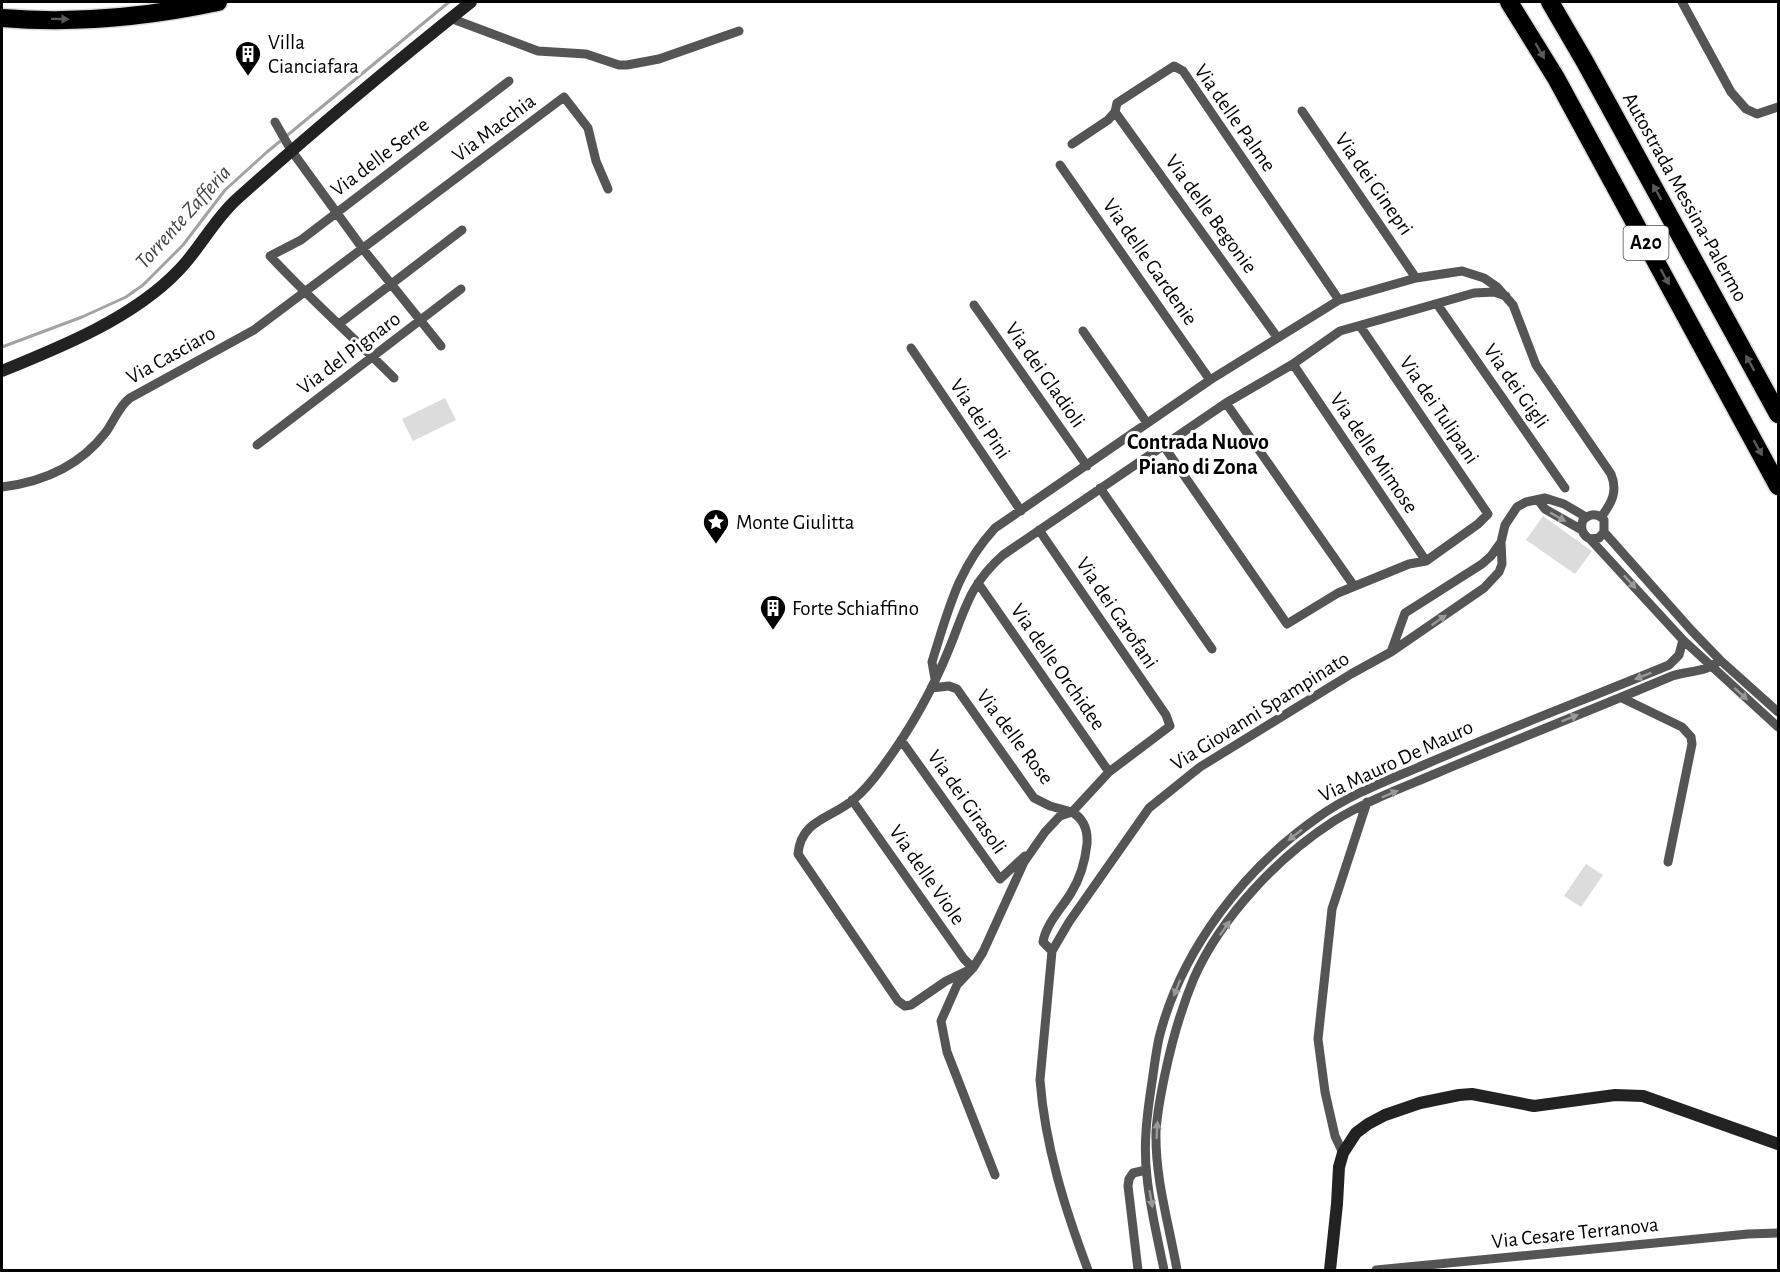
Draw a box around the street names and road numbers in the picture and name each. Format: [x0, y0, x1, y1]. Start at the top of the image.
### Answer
street label: Via delle Palme [1190, 60, 1280, 176]
street label: Autostrada Messina-Palermo [1619, 89, 1751, 305]
street label: Via Macchia [449, 90, 540, 166]
street label: Via delle Serre [327, 114, 433, 200]
street label: Via dei Ginepri [1331, 129, 1417, 239]
street label: Via delle Begonie [1161, 151, 1261, 277]
street label: Via delle Gardenie [1099, 195, 1201, 329]
road number: A20 [1624, 226, 1668, 260]
street label: Via del Pignaro [294, 308, 404, 398]
street label: Via dei Gladioli [1001, 319, 1089, 431]
street label: Via Casciaro [123, 322, 219, 388]
street label: Via dei Gigli [1479, 340, 1553, 432]
street label: Via dei Tulipani [1395, 352, 1483, 468]
street label: Via dei Pini [946, 375, 1014, 463]
street label: Via delle Mimose [1326, 389, 1422, 517]
street label: Via dei Garofani [1072, 554, 1162, 672]
street label: Via delle Orchidee [1007, 600, 1109, 734]
street label: Via Giovanni Spampinato [1167, 648, 1353, 774]
street label: Via delle Rose [973, 686, 1057, 788]
street label: Via Mauro De Mauro [1316, 716, 1476, 806]
street label: Via dei Girasoli [924, 746, 1010, 858]
street label: Via delle Viole [885, 821, 969, 929]
street label: Via Cesare Terranova [1490, 1214, 1660, 1252]

